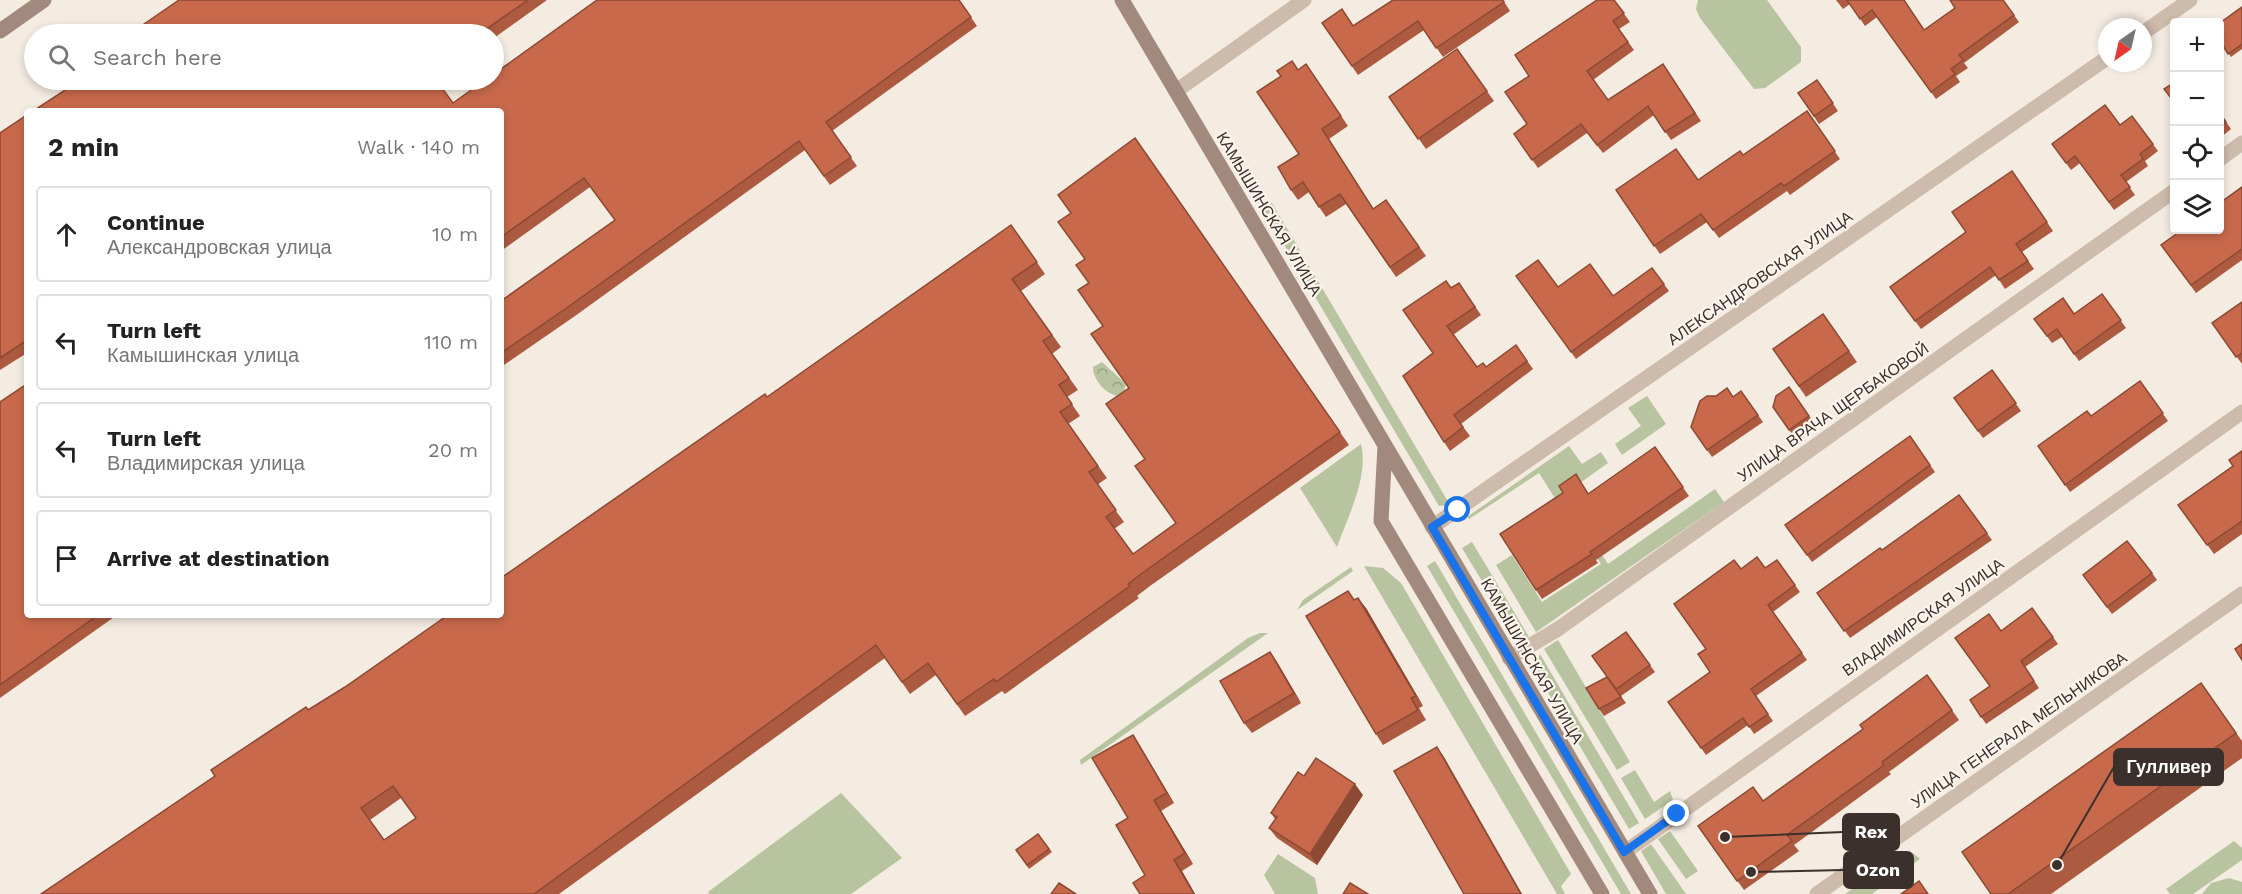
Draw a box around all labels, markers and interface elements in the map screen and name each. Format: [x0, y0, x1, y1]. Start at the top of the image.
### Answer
north arrow [2098, 18, 2152, 72]
map controls [2170, 18, 2224, 234]
button: + [2170, 18, 2224, 72]
search box [24, 24, 504, 90]
icon: search [45, 41, 78, 74]
text: Search here [93, 45, 222, 70]
button: − [2170, 72, 2224, 126]
button: locate [2170, 126, 2224, 180]
street label: КАМЫШИНСКАЯ УЛИЦА [1212, 129, 1326, 300]
text: 2 min [48, 132, 119, 162]
text: Walk · 140 m [357, 135, 480, 159]
button: layers [2170, 180, 2224, 234]
street label: АЛЕКСАНДРОВСКАЯ УЛИЦА [1664, 207, 1856, 349]
text: Continue [107, 210, 205, 235]
icon: ahead [50, 218, 83, 251]
text: 10 m [432, 222, 478, 246]
text: Александровская улица [107, 235, 332, 259]
text: Turn left [107, 318, 201, 343]
icon: left [50, 326, 83, 359]
text: 110 m [424, 330, 478, 354]
street label: УЛИЦА ВРАЧА ЩЕРБАКОВОЙ [1734, 339, 1932, 485]
text: Камышинская улица [107, 343, 299, 367]
text: Turn left [107, 426, 201, 451]
icon: left [50, 434, 83, 467]
text: 20 m [428, 438, 478, 462]
text: Владимирская улица [107, 451, 305, 475]
route start [1444, 496, 1470, 522]
icon: arrive [50, 542, 83, 575]
text: Arrive at destination [107, 546, 330, 571]
street label: ВЛАДИМИРСКАЯ УЛИЦА [1839, 554, 2008, 680]
street label: КАМЫШИНСКАЯ УЛИЦА [1477, 575, 1587, 747]
street label: УЛИЦА ГЕНЕРАЛА МЕЛЬНИКОВА [1908, 648, 2131, 812]
callout: Гулливер [2114, 749, 2223, 785]
text: Гулливер [2126, 756, 2212, 777]
route end [1663, 800, 1689, 826]
callout: Rex [1843, 814, 1899, 850]
text: Rex [1855, 821, 1888, 842]
callout: Ozon [1844, 852, 1913, 888]
text: Ozon [1856, 859, 1900, 880]

